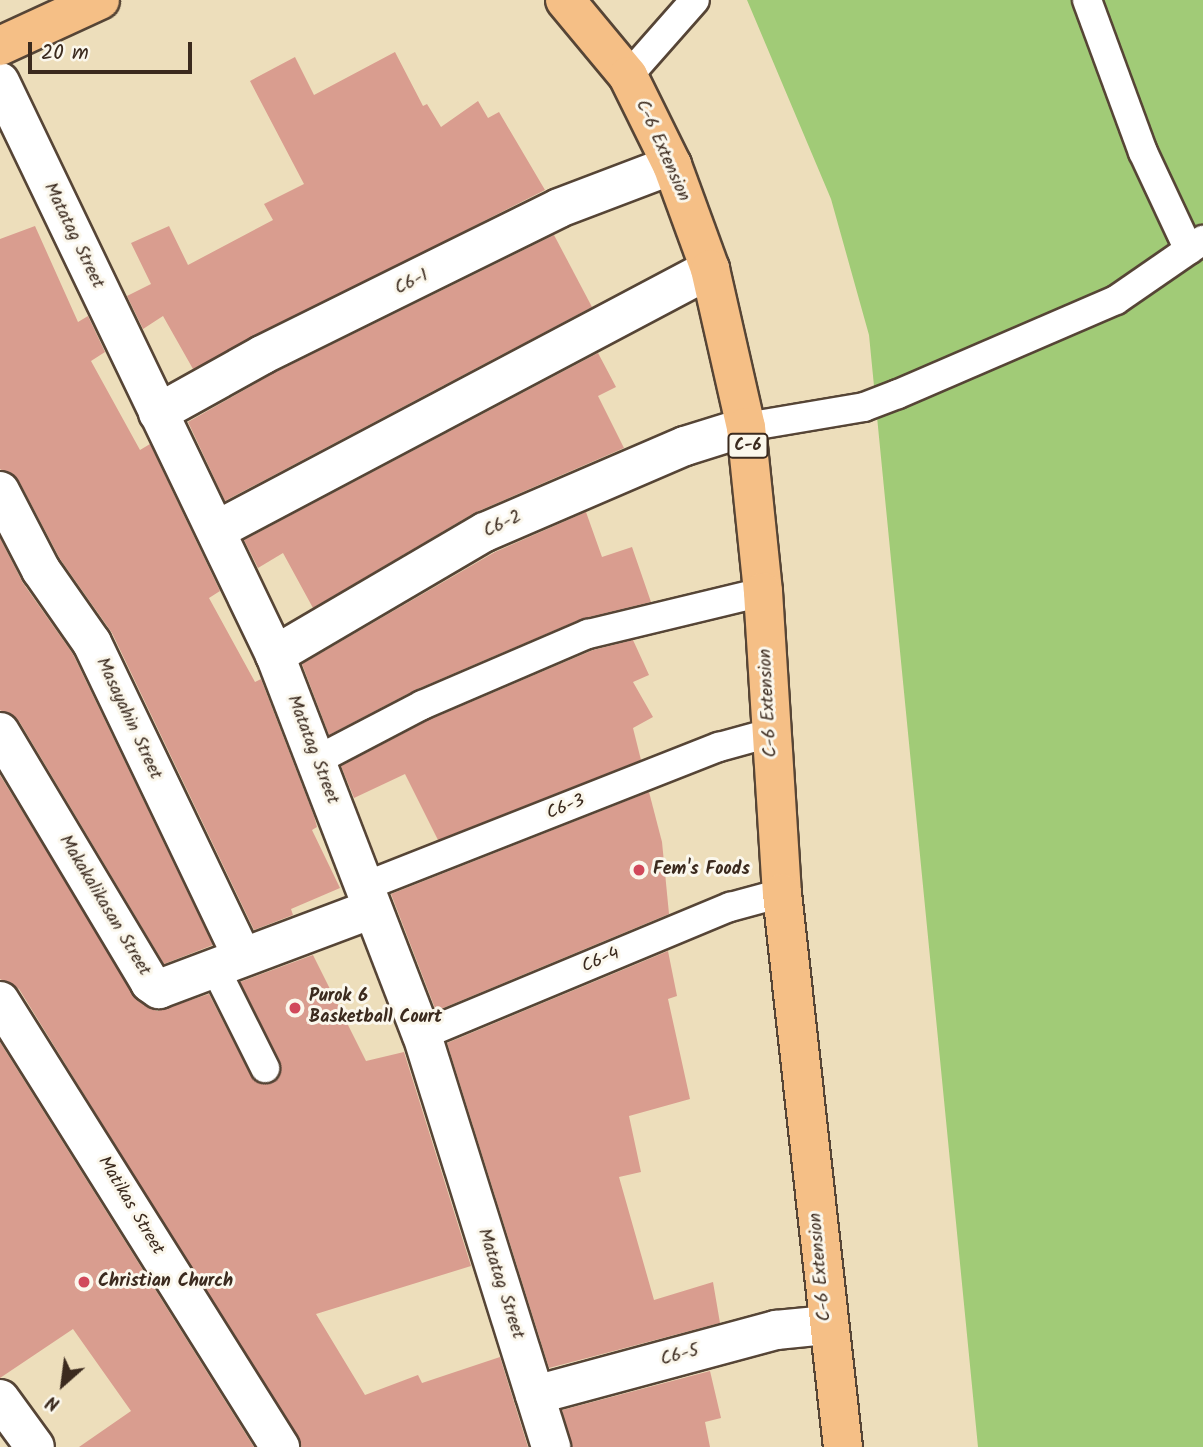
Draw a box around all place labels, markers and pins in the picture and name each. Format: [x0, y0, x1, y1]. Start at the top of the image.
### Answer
place label: Fem's Foods [653, 859, 750, 881]
marker: Fem's Foods [631, 862, 647, 878]
place label: Purok 6 Basketball Court [309, 987, 442, 1030]
marker: Purok 6 Basketball Court [287, 1000, 303, 1016]
place label: Christian Church [98, 1271, 233, 1293]
marker: Christian Church [76, 1274, 92, 1290]

